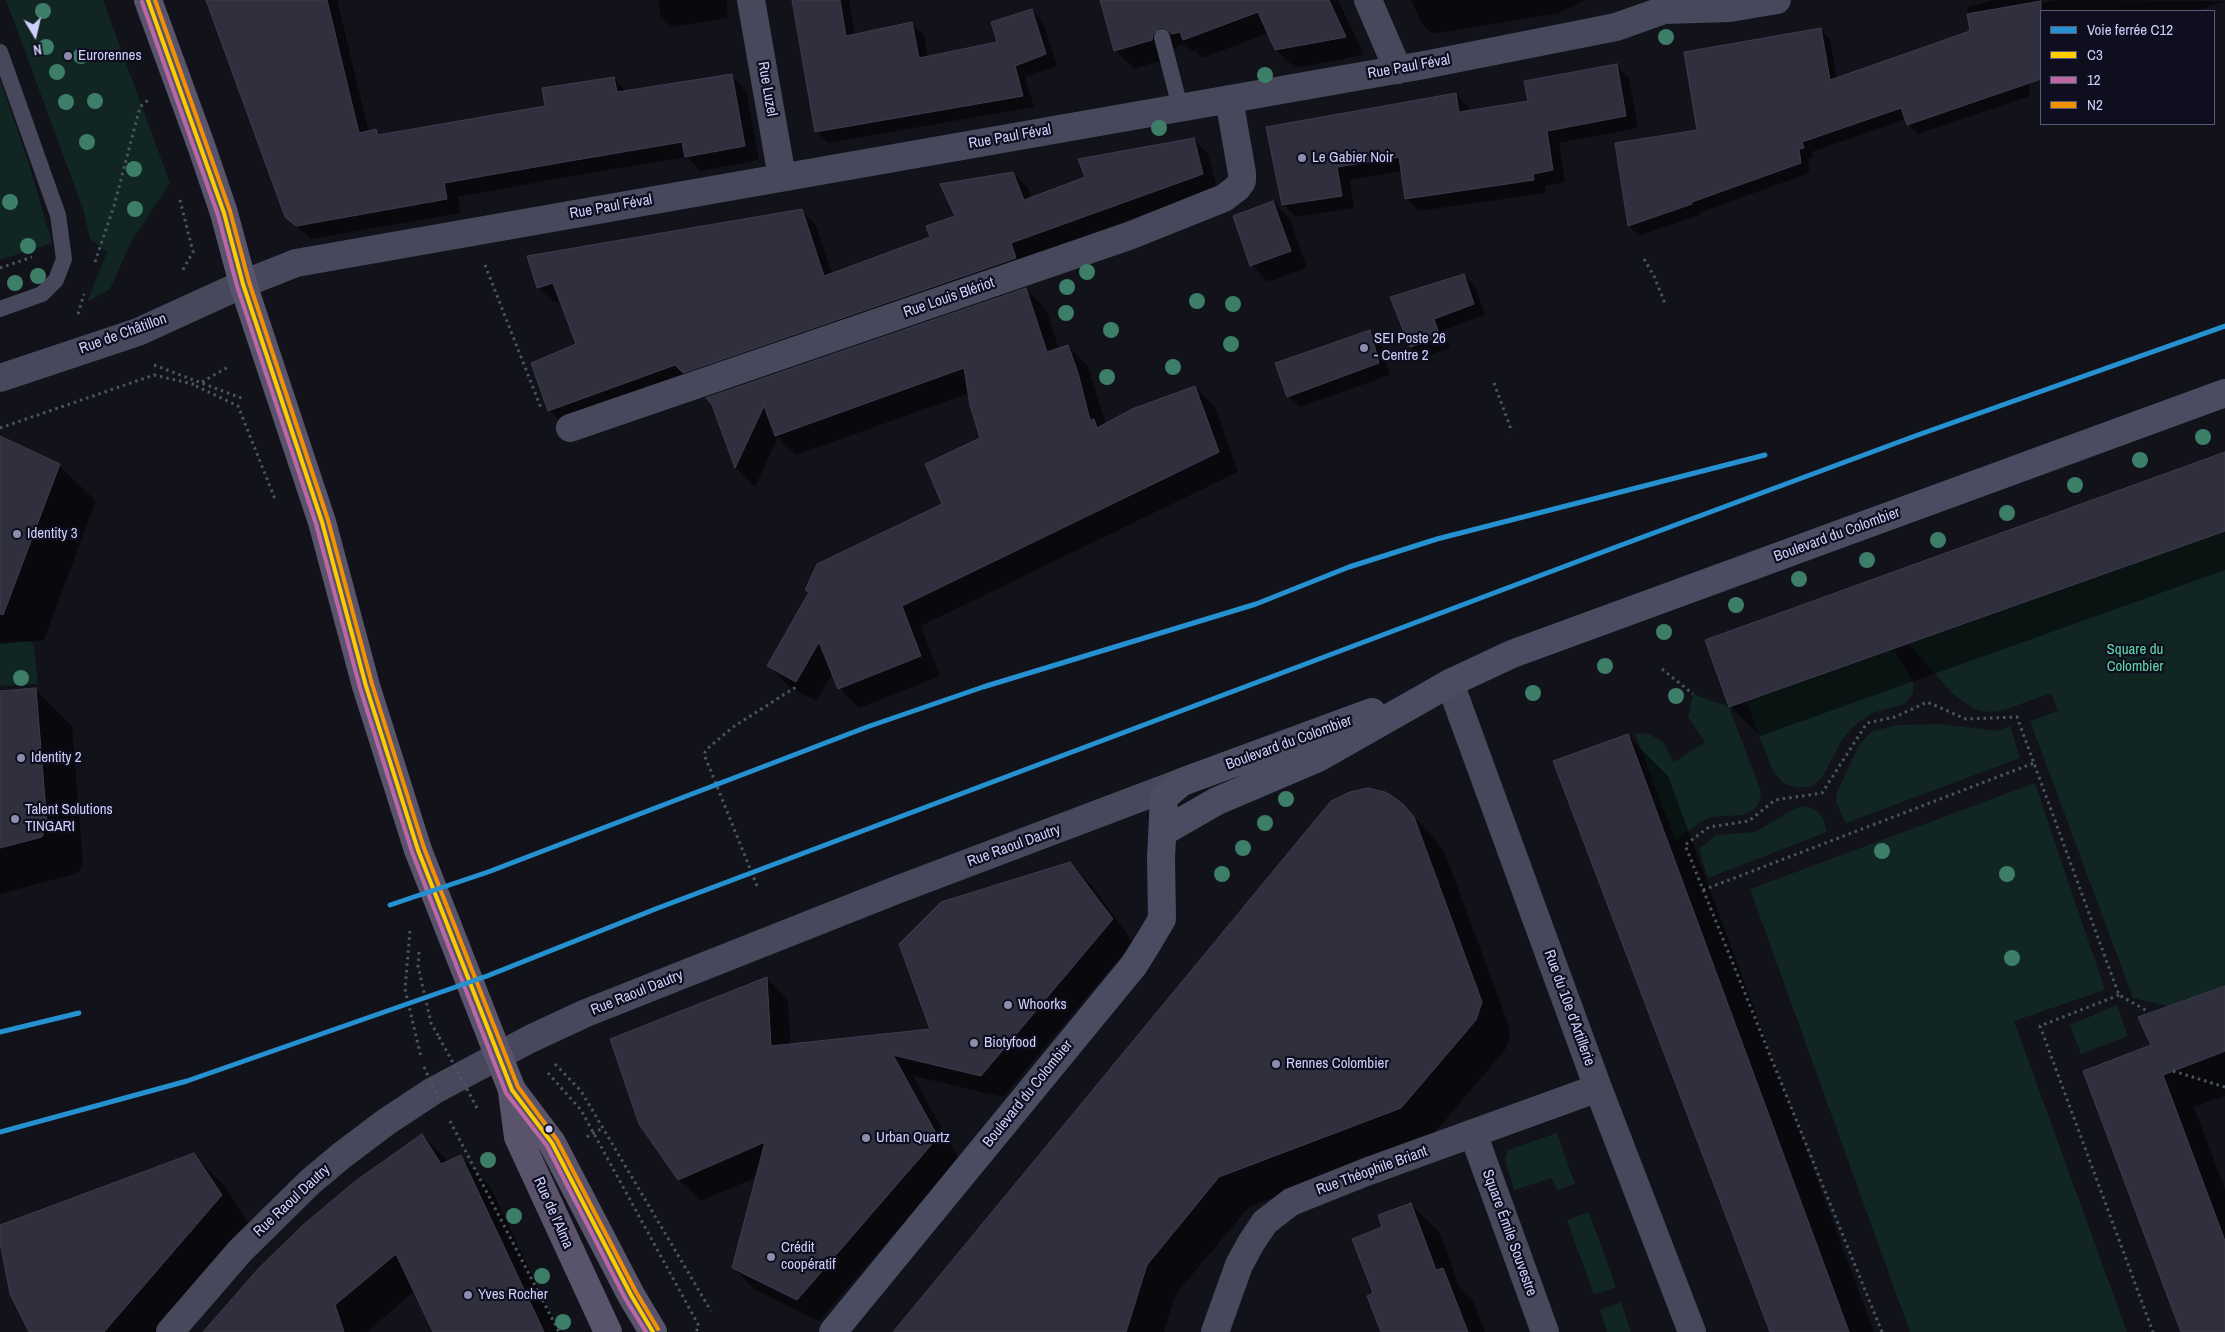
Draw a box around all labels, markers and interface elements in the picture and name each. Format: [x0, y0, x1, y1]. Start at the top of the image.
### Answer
north arrow [10, 10, 60, 60]
legend [2040, 10, 2215, 125]
text: Voie ferrée C12 [2087, 19, 2173, 40]
text: N [32, 40, 43, 59]
text: C3 [2087, 44, 2103, 65]
place label: Eurorennes [78, 47, 142, 65]
marker: Eurorennes [62, 50, 74, 62]
street label: Rue Paul Féval [1366, 51, 1452, 83]
street label: Rue Luzel [753, 60, 781, 118]
text: 12 [2087, 69, 2101, 90]
text: N2 [2087, 94, 2103, 115]
street label: Rue Paul Féval [967, 121, 1053, 153]
place label: Le Gabier Noir [1312, 149, 1393, 167]
marker: Le Gabier Noir [1296, 152, 1308, 164]
street label: Rue Paul Féval [568, 191, 654, 223]
street label: Rue Louis Blériot [901, 274, 997, 322]
street label: Rue de Châtillon [77, 310, 169, 358]
place label: SEI Poste 26 - Centre 2 [1374, 330, 1446, 365]
marker: SEI Poste 26 - Centre 2 [1358, 342, 1370, 354]
street label: Boulevard du Colombier [1772, 504, 1902, 566]
place label: Identity 3 [27, 525, 78, 543]
marker: Identity 3 [11, 528, 23, 540]
park label: Square du Colombier [2107, 641, 2163, 676]
street label: Boulevard du Colombier [1224, 712, 1354, 774]
place label: Identity 2 [31, 749, 82, 767]
marker: Identity 2 [15, 752, 27, 764]
place label: Talent Solutions TINGARI [25, 801, 113, 836]
marker: Talent Solutions TINGARI [9, 813, 21, 825]
street label: Rue Raoul Dautry [965, 821, 1063, 871]
street label: Rue du 10e d'Artillerie [1540, 948, 1598, 1068]
street label: Rue Raoul Dautry [588, 966, 686, 1020]
place label: Whoorks [1018, 996, 1067, 1014]
marker: Whoorks [1002, 999, 1014, 1011]
place label: Biotyfood [984, 1034, 1036, 1052]
marker: Biotyfood [968, 1037, 980, 1049]
street label: Boulevard du Colombier [979, 1037, 1077, 1151]
place label: Rennes Colombier [1286, 1055, 1389, 1073]
marker: Rennes Colombier [1270, 1058, 1282, 1070]
unlabelled marker [544, 1124, 554, 1134]
place label: Urban Quartz [876, 1129, 950, 1147]
marker: Urban Quartz [860, 1132, 872, 1144]
street label: Rue Théophile Briant [1314, 1143, 1430, 1199]
street label: Rue Raoul Dautry [250, 1161, 334, 1241]
street label: Square Émile Souvestre [1478, 1167, 1540, 1299]
street label: Rue de l'Alma [529, 1175, 577, 1251]
place label: Crédit coopératif [781, 1239, 836, 1274]
marker: Crédit coopératif [765, 1251, 777, 1263]
place label: Yves Rocher [478, 1286, 548, 1304]
marker: Yves Rocher [462, 1289, 474, 1301]

